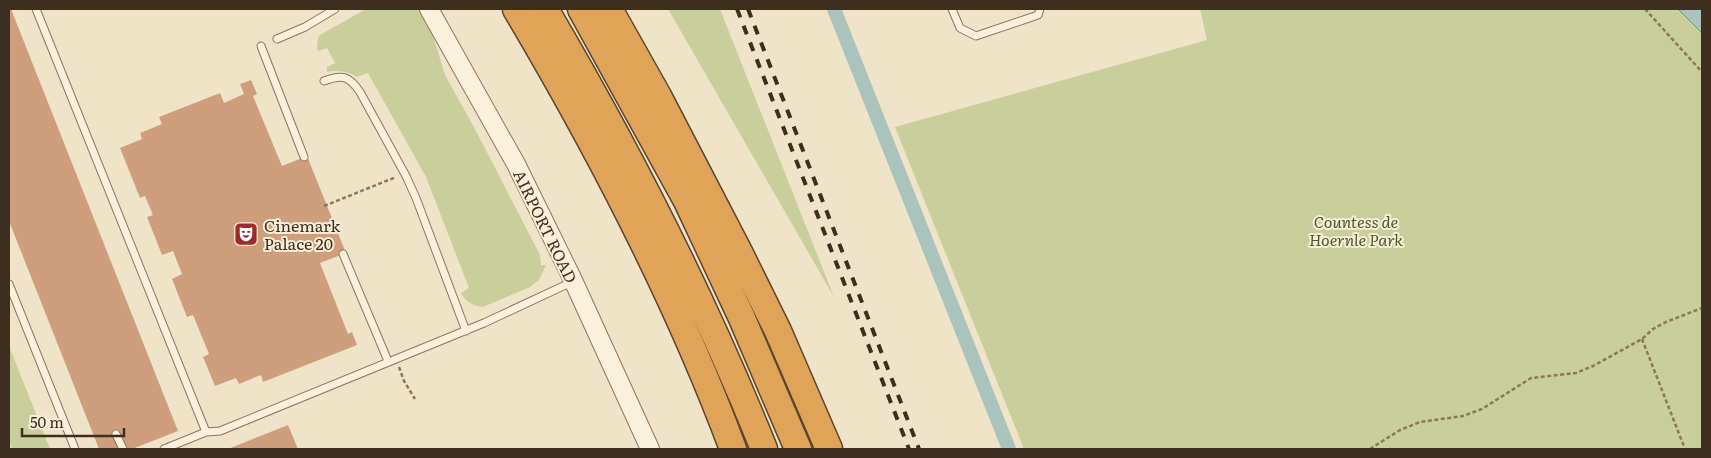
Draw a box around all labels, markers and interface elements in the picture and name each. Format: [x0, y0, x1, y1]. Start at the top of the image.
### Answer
street label: AIRPORT ROAD [508, 165, 584, 287]
park label: Countess de Hoernle Park [1309, 209, 1403, 251]
place label: Cinemark Palace 20 [264, 213, 340, 255]
theatre icon: Cinemark Palace 20 [233, 221, 259, 247]
scale bar [22, 406, 125, 438]
text: 50 m [30, 410, 64, 433]

